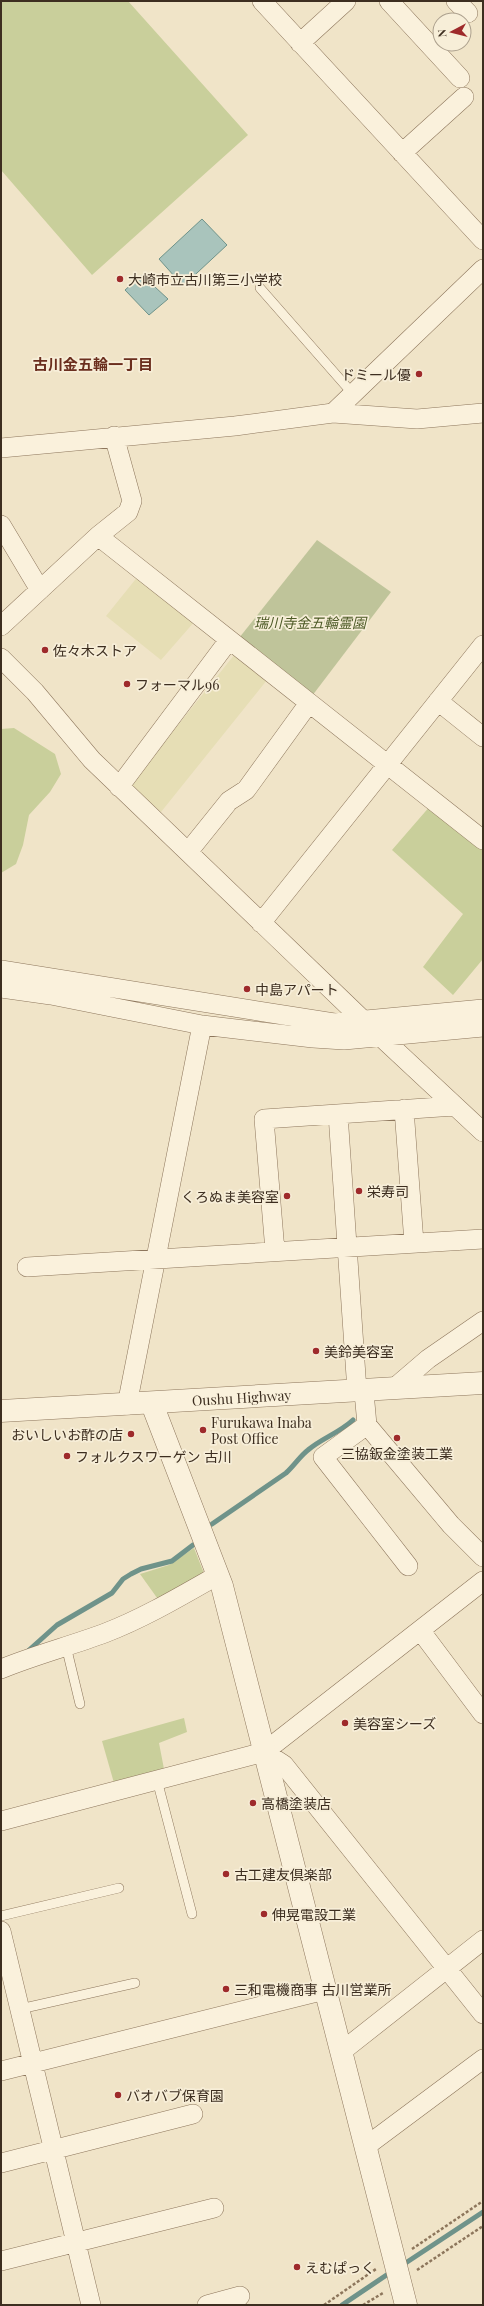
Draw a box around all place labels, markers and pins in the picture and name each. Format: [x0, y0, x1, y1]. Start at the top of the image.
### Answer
place label: 大崎市立古川第三小学校 [128, 270, 282, 289]
marker: 大崎市立古川第三小学校 [115, 274, 125, 284]
place label: ドミール優 [341, 365, 411, 384]
marker: ドミール優 [414, 369, 424, 379]
place label: 佐々木ストア [53, 641, 137, 660]
marker: 佐々木ストア [40, 645, 50, 655]
place label: フォーマル96 [135, 675, 219, 694]
marker: フォーマル96 [122, 679, 132, 689]
place label: 中島アパート [255, 980, 339, 999]
marker: 中島アパート [242, 984, 252, 994]
place label: 栄寿司 [367, 1182, 409, 1201]
marker: 栄寿司 [354, 1186, 364, 1196]
place label: くろぬま美容室 [181, 1187, 279, 1206]
marker: くろぬま美容室 [282, 1191, 292, 1201]
place label: 美鈴美容室 [324, 1342, 394, 1361]
marker: 美鈴美容室 [311, 1346, 321, 1356]
place label: Furukawa Inaba Post Office [211, 1413, 312, 1448]
place label: おいしいお酢の店 [11, 1425, 123, 1444]
marker: Furukawa Inaba Post Office [198, 1425, 208, 1435]
marker: おいしいお酢の店 [126, 1429, 136, 1439]
marker: 三協鈑金塗装工業 [392, 1433, 402, 1443]
place label: 三協鈑金塗装工業 [341, 1444, 453, 1463]
place label: フォルクスワーゲン 古川 [75, 1447, 232, 1466]
marker: フォルクスワーゲン 古川 [62, 1451, 72, 1461]
place label: 美容室シーズ [353, 1714, 436, 1733]
marker: 美容室シーズ [340, 1718, 350, 1728]
place label: 高橋塗装店 [261, 1794, 331, 1813]
marker: 高橋塗装店 [248, 1798, 258, 1808]
place label: 古工建友倶楽部 [234, 1865, 332, 1884]
marker: 古工建友倶楽部 [221, 1869, 231, 1879]
place label: 伸晃電設工業 [272, 1905, 356, 1924]
marker: 伸晃電設工業 [259, 1909, 269, 1919]
place label: 三和電機商事 古川営業所 [234, 1980, 392, 1999]
marker: 三和電機商事 古川営業所 [221, 1984, 231, 1994]
place label: バオバブ保育園 [126, 2086, 224, 2105]
marker: バオバブ保育園 [113, 2090, 123, 2100]
place label: えむぱっく [305, 2258, 375, 2277]
marker: えむぱっく [292, 2262, 302, 2272]

